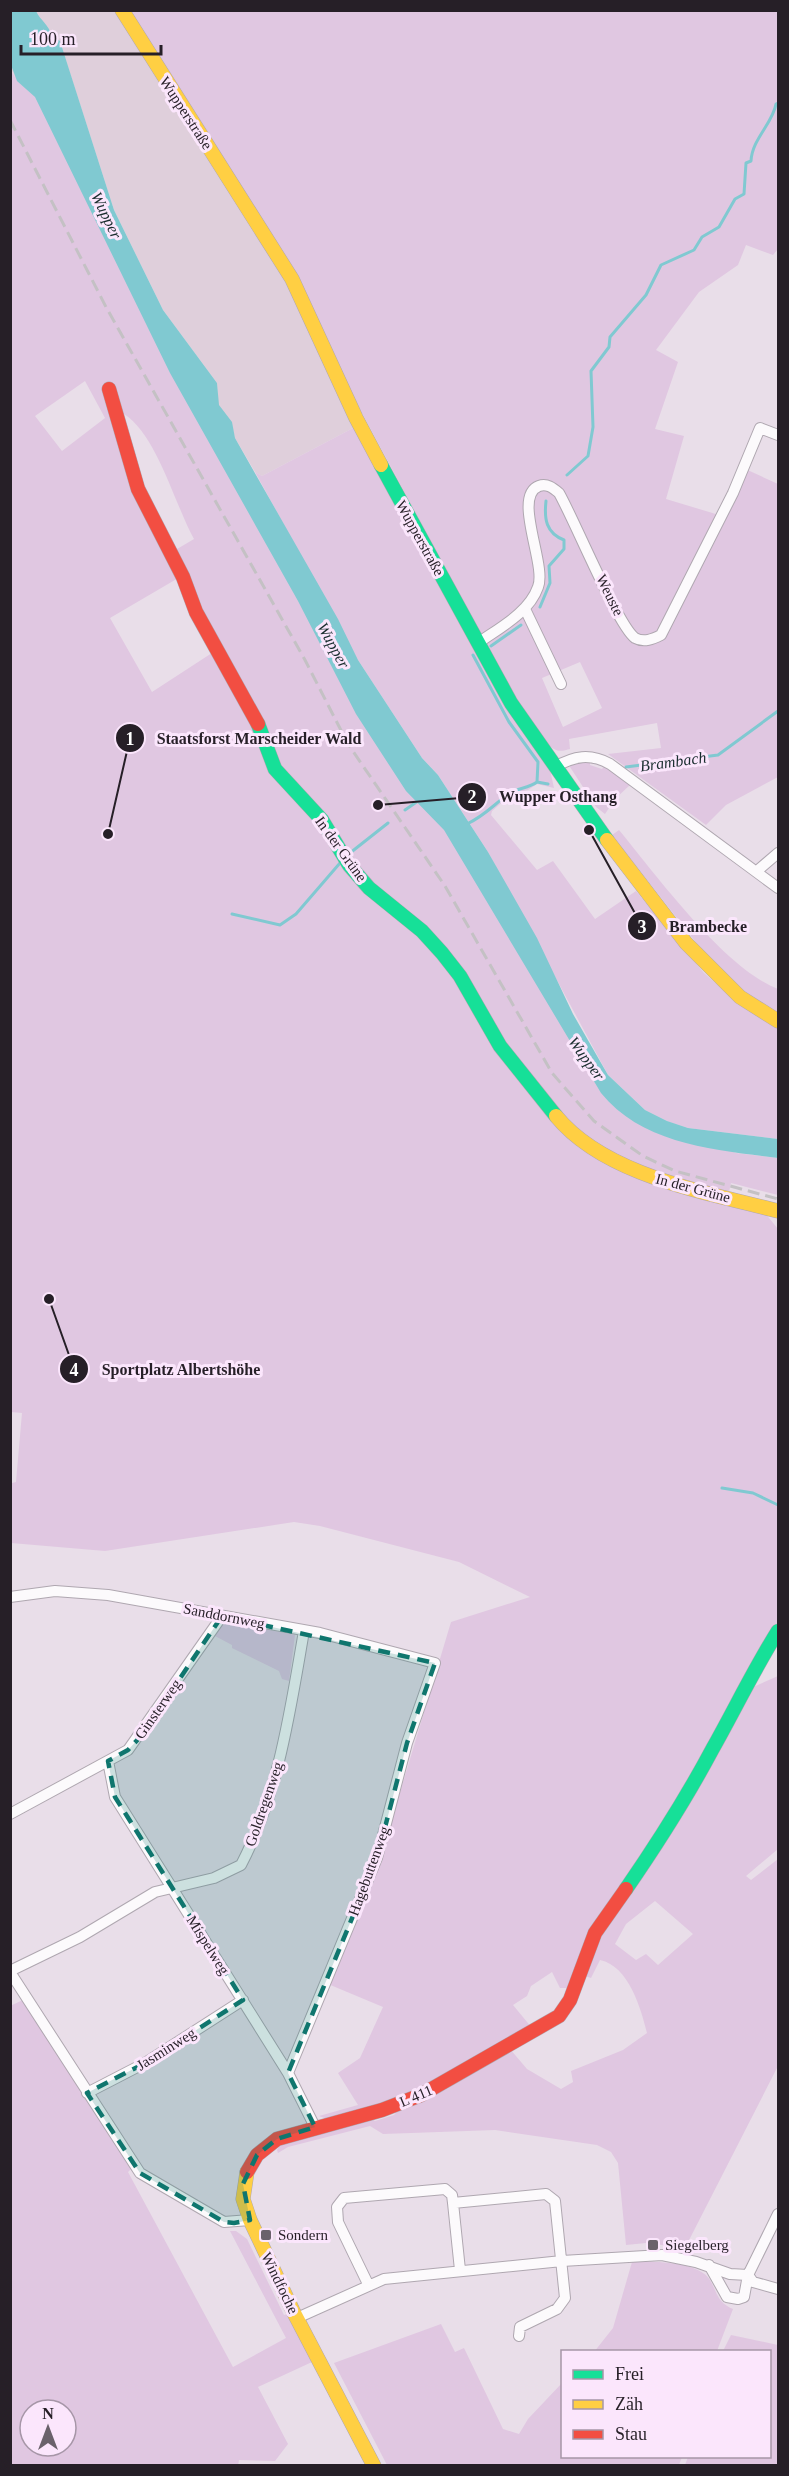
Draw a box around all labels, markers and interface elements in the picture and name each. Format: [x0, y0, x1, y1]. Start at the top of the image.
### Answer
scale bar [21, 18, 160, 56]
text: 100 m [30, 29, 76, 49]
street label: Wupperstraße [157, 74, 216, 153]
water label: Wupper [87, 189, 125, 242]
street label: Wupperstraße [393, 498, 447, 579]
street label: Weuste [593, 572, 627, 618]
water label: Wupper [313, 619, 353, 672]
callout: Staatsforst Marscheider Wald [115, 721, 374, 755]
text: 1 [126, 729, 135, 749]
text: Staatsforst Marscheider Wald [157, 730, 361, 747]
water label: Brambach [639, 748, 707, 775]
callout: Wupper Osthang [457, 780, 629, 814]
text: 2 [468, 787, 477, 807]
text: Wupper Osthang [499, 788, 617, 806]
street label: In der Grüne [312, 813, 370, 885]
callout: Brambecke [627, 909, 759, 943]
text: 3 [638, 917, 647, 937]
text: Brambecke [669, 918, 747, 935]
water label: Wupper [564, 1033, 609, 1085]
street label: In der Grüne [654, 1170, 732, 1206]
callout: Sportplatz Albertshöhe [59, 1352, 273, 1386]
text: 4 [70, 1360, 79, 1380]
text: Sportplatz Albertshöhe [102, 1361, 260, 1379]
street label: Sanddornweg [182, 1600, 266, 1632]
street label: Ginsterweg [132, 1676, 185, 1742]
street label: Goldregenweg [242, 1759, 286, 1848]
street label: Hagebuttenweg [345, 1824, 393, 1918]
street label: Mispelweg [184, 1912, 233, 1978]
street label: Jasminweg [133, 2024, 199, 2073]
street label: L 411 [397, 2082, 435, 2110]
place label: Sondern [278, 2227, 328, 2243]
marker: Sondern [259, 2228, 273, 2242]
place label: Siegelberg [665, 2237, 729, 2253]
marker: Siegelberg [646, 2238, 660, 2252]
street label: Windfoche [258, 2250, 302, 2316]
legend [561, 2350, 771, 2458]
text: Frei [615, 2364, 644, 2384]
text: Zäh [615, 2394, 643, 2414]
north arrow [18, 2398, 78, 2458]
text: N [42, 2405, 54, 2422]
text: Stau [615, 2424, 647, 2444]

